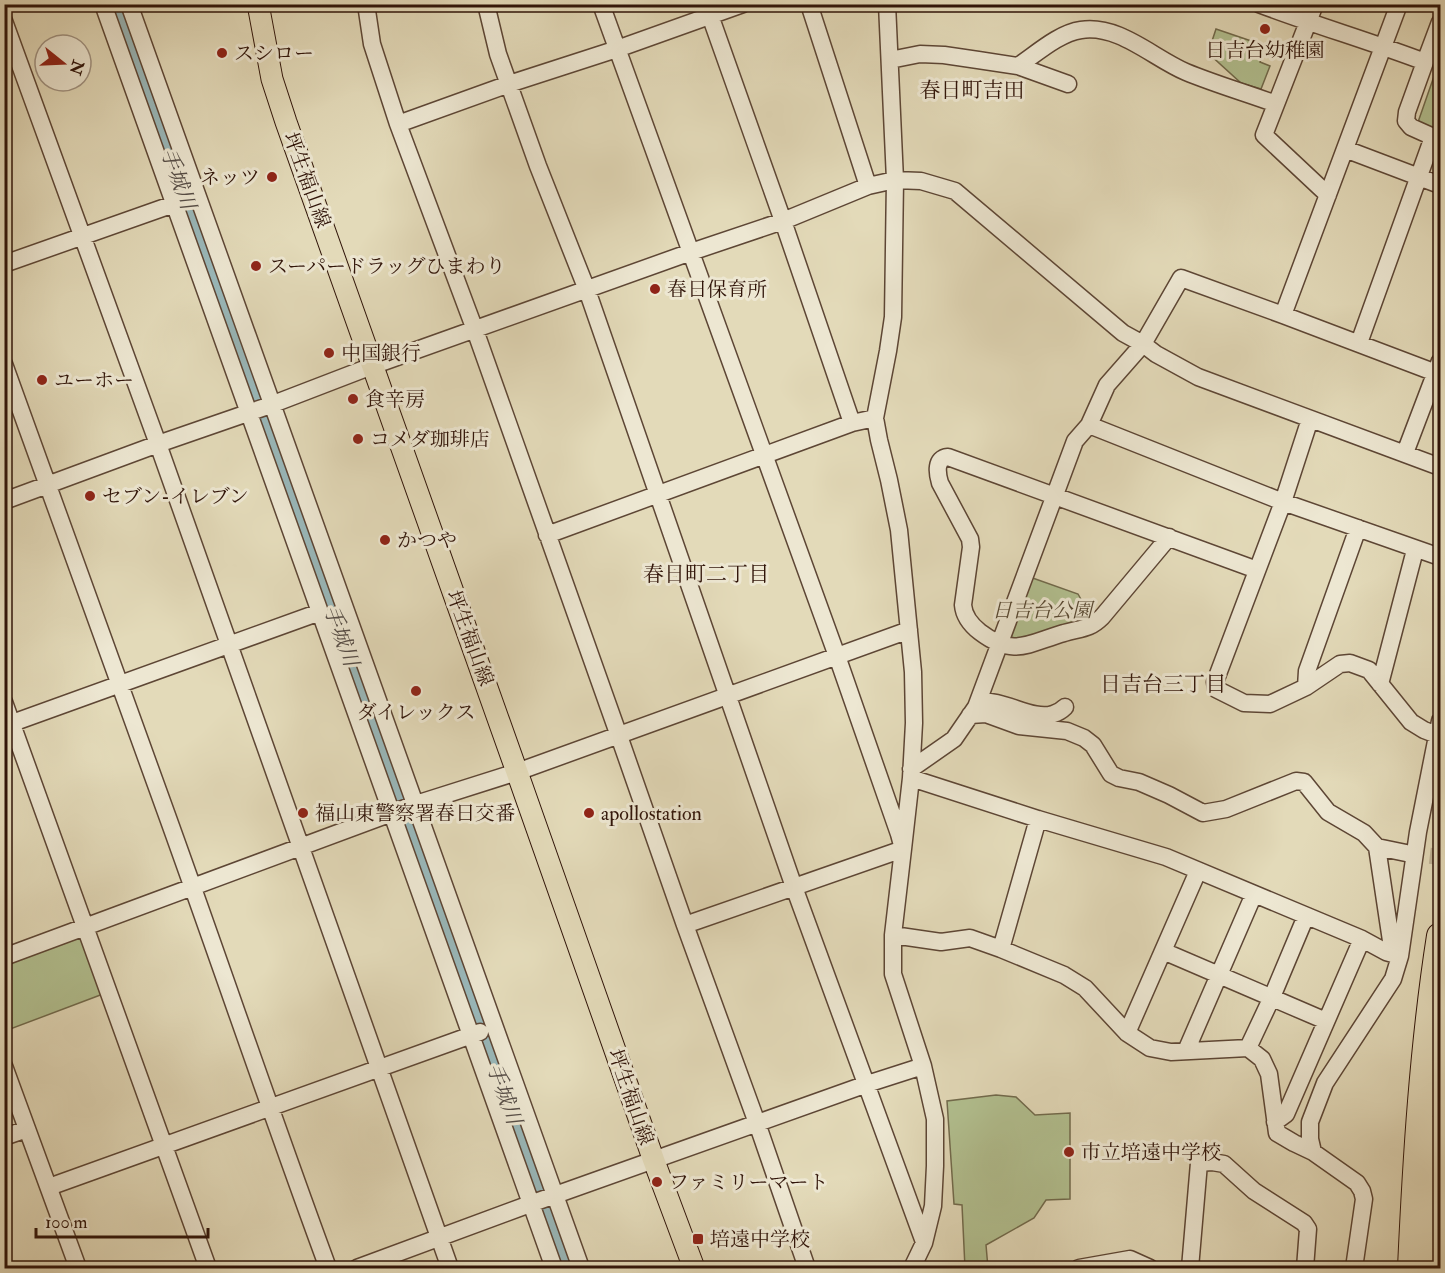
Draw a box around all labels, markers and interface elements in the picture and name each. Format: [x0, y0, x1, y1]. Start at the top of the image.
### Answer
marker: 日吉台幼稚園 [1258, 22, 1272, 36]
north arrow [33, 33, 93, 93]
place label: 日吉台幼稚園 [1205, 38, 1325, 63]
place label: スシロー [234, 41, 314, 66]
marker: スシロー [215, 46, 229, 60]
text: N [64, 56, 88, 78]
district label: 春日町吉田 [920, 77, 1025, 104]
street label: 坪生福山線 [278, 129, 336, 231]
water label: 手城川 [155, 145, 202, 215]
place label: ネッツ [200, 165, 260, 190]
marker: ネッツ [265, 170, 279, 184]
place label: スーパードラッグひまわり [268, 254, 506, 279]
marker: スーパードラッグひまわり [249, 259, 263, 273]
place label: 春日保育所 [667, 277, 767, 302]
marker: 春日保育所 [648, 282, 662, 296]
place label: 中国銀行 [341, 341, 421, 366]
marker: 中国銀行 [322, 346, 336, 360]
place label: ユーホー [54, 368, 134, 393]
marker: ユーホー [35, 373, 49, 387]
place label: 食辛房 [365, 387, 425, 412]
marker: 食辛房 [346, 392, 360, 406]
place label: コメダ珈琲店 [370, 427, 490, 452]
marker: コメダ珈琲店 [351, 432, 365, 446]
place label: セブン-イレブン [102, 484, 249, 509]
marker: セブン-イレブン [83, 489, 97, 503]
place label: かつや [397, 528, 457, 553]
marker: かつや [378, 533, 392, 547]
district label: 春日町二丁目 [643, 561, 769, 588]
street label: 坪生福山線 [441, 587, 499, 689]
park label: 日吉台公園 [992, 598, 1095, 623]
water label: 手城川 [318, 602, 365, 672]
district label: 日吉台三丁目 [1100, 671, 1226, 698]
marker: ダイレックス [409, 684, 423, 698]
place label: ダイレックス [356, 700, 476, 725]
place label: 福山東警察署春日交番 [315, 801, 515, 826]
place label: apollostation [601, 801, 702, 827]
marker: 福山東警察署春日交番 [296, 806, 310, 820]
marker: apollostation [582, 806, 596, 820]
street label: 坪生福山線 [603, 1046, 659, 1148]
water label: 手城川 [481, 1060, 528, 1130]
place label: 市立培遠中学校 [1081, 1140, 1221, 1165]
marker: 市立培遠中学校 [1062, 1145, 1076, 1159]
place label: ファミリーマート [669, 1170, 829, 1195]
marker: ファミリーマート [650, 1175, 664, 1189]
scale bar [36, 1201, 208, 1239]
text: 100 m [45, 1211, 88, 1234]
place label: 培遠中学校 [710, 1227, 810, 1252]
marker: 培遠中学校 [691, 1232, 705, 1246]

